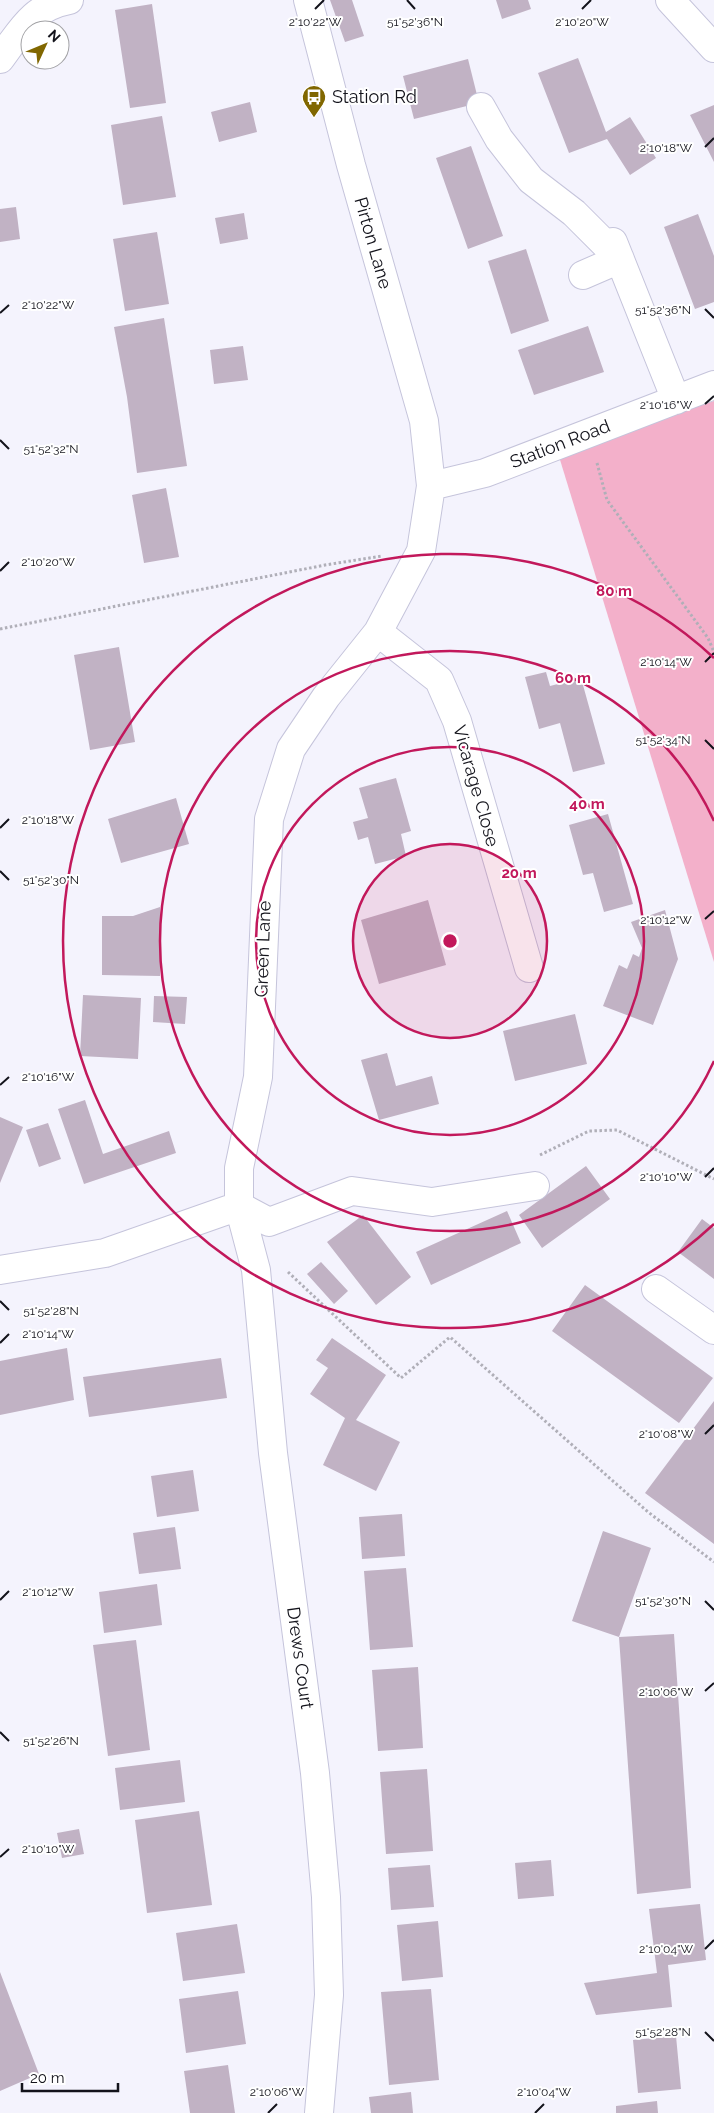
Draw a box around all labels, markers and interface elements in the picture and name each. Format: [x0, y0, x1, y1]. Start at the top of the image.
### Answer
text: 2°10'22"W [289, 15, 342, 29]
text: 51°52'36"N [387, 15, 443, 29]
text: 2°10'20"W [555, 15, 609, 29]
north arrow [20, 20, 70, 70]
text: N [45, 27, 64, 45]
bus stop icon: Station Rd [301, 84, 327, 118]
place label: Station Rd [332, 86, 417, 107]
text: 2°10'18"W [640, 141, 693, 155]
street label: Pirton Lane [350, 195, 397, 292]
text: 2°10'22"W [22, 298, 75, 312]
text: 51°52'36"N [635, 303, 691, 317]
text: 2°10'16"W [640, 398, 693, 412]
street label: Station Road [507, 415, 613, 472]
text: 51°52'32"N [24, 442, 78, 456]
text: 2°10'20"W [21, 555, 75, 569]
text: 80 m [596, 582, 632, 600]
text: 2°10'14"W [640, 655, 692, 669]
text: 60 m [555, 669, 591, 687]
street label: Vicarage Close [449, 723, 504, 849]
text: 51°52'34"N [635, 733, 691, 747]
text: 40 m [569, 795, 605, 813]
text: 2°10'18"W [22, 813, 75, 827]
text: 20 m [501, 864, 537, 882]
text: 51°52'30"N [23, 873, 79, 887]
street label: Green Lane [250, 900, 275, 998]
text: 2°10'12"W [640, 913, 692, 927]
centre of rings [441, 932, 459, 950]
text: 2°10'16"W [22, 1070, 75, 1084]
text: 2°10'10"W [640, 1170, 693, 1184]
text: 51°52'28"N [23, 1304, 79, 1318]
text: 2°10'14"W [22, 1327, 74, 1341]
text: 2°10'08"W [639, 1427, 694, 1441]
text: 2°10'12"W [22, 1585, 74, 1599]
text: 51°52'30"N [635, 1594, 691, 1608]
street label: Drews Court [283, 1605, 318, 1710]
text: 2°10'06"W [639, 1685, 694, 1699]
text: 51°52'26"N [23, 1734, 79, 1748]
text: 2°10'10"W [22, 1842, 75, 1856]
text: 2°10'04"W [639, 1942, 693, 1956]
text: 51°52'28"N [635, 2025, 691, 2039]
scale bar [22, 2060, 119, 2092]
text: 20 m [30, 2069, 65, 2087]
text: 2°10'06"W [250, 2085, 305, 2099]
text: 2°10'04"W [517, 2085, 571, 2099]

